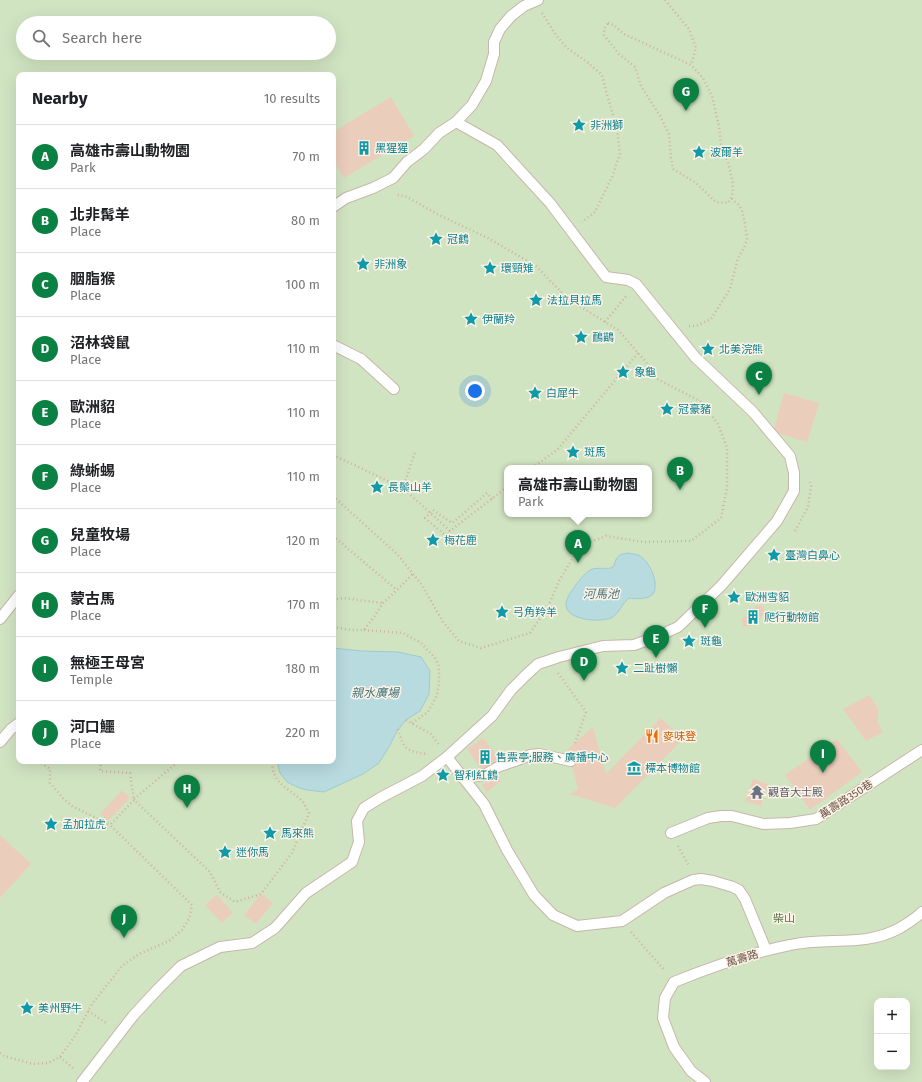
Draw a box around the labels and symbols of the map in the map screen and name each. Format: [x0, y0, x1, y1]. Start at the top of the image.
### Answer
pin: G [673, 78, 699, 111]
place icon: 非洲獅 [571, 117, 587, 133]
place label: 非洲獅 [590, 119, 623, 132]
building icon: 黑猩猩 [356, 140, 372, 156]
place label: 黑猩猩 [375, 142, 408, 155]
place icon: 波爾羊 [691, 144, 707, 160]
place label: 波爾羊 [710, 146, 743, 159]
place icon: 冠鶴 [428, 231, 444, 247]
place label: 冠鶴 [447, 233, 469, 246]
place icon: 非洲象 [355, 256, 371, 272]
place label: 非洲象 [374, 258, 407, 271]
place icon: 環頸雉 [482, 260, 498, 276]
place label: 環頸雉 [501, 262, 534, 275]
place icon: 法拉貝拉馬 [528, 292, 544, 308]
place label: 法拉貝拉馬 [547, 294, 602, 307]
place icon: 伊蘭羚 [463, 311, 479, 327]
place label: 伊蘭羚 [482, 313, 515, 326]
place icon: 鴯鶓 [573, 329, 589, 345]
place label: 鴯鶓 [592, 331, 614, 344]
place icon: 北美浣熊 [700, 341, 716, 357]
place label: 北美浣熊 [719, 343, 763, 356]
pin: C [746, 362, 772, 395]
place icon: 象龜 [615, 364, 631, 380]
place label: 象龜 [634, 366, 656, 379]
your location [465, 381, 485, 401]
place icon: 白犀牛 [527, 385, 543, 401]
place label: 白犀牛 [546, 387, 579, 400]
place icon: 冠豪豬 [659, 401, 675, 417]
place label: 冠豪豬 [678, 403, 711, 416]
place icon: 斑馬 [565, 444, 581, 460]
place label: 斑馬 [584, 446, 606, 459]
pin: B [667, 457, 693, 490]
place icon: 長鬃山羊 [369, 479, 385, 495]
place label: 長鬃山羊 [388, 481, 432, 494]
pin: A [565, 530, 591, 563]
place icon: 梅花鹿 [425, 532, 441, 548]
place label: 梅花鹿 [444, 534, 477, 547]
place icon: 臺灣白鼻心 [766, 547, 782, 563]
place label: 臺灣白鼻心 [785, 549, 840, 562]
water label: 河馬池 [583, 587, 621, 601]
place icon: 歐洲雪貂 [726, 589, 742, 605]
place label: 歐洲雪貂 [745, 591, 789, 604]
pin: F [692, 595, 718, 628]
place icon: 弓角羚羊 [494, 604, 510, 620]
place label: 弓角羚羊 [513, 606, 557, 619]
building icon: 爬行動物館 [745, 609, 761, 625]
place label: 爬行動物館 [764, 611, 819, 624]
pin: E [643, 625, 669, 658]
place icon: 斑龜 [681, 633, 697, 649]
place label: 斑龜 [700, 635, 722, 648]
pin: D [571, 648, 597, 681]
place icon: 二趾樹懶 [614, 660, 630, 676]
place label: 二趾樹懶 [633, 662, 678, 675]
water label: 親水廣場 [351, 686, 401, 700]
restaurant icon: 麥味登 [644, 728, 660, 744]
place label: 麥味登 [663, 730, 696, 743]
pin: I [810, 740, 836, 773]
building icon: 售票亭;服務、廣播中心 [477, 749, 493, 765]
place label: 售票亭;服務、廣播中心 [496, 751, 609, 764]
museum icon: 標本博物館 [626, 760, 642, 776]
place label: 標本博物館 [645, 762, 700, 775]
place icon: 智利紅鶴 [435, 767, 451, 783]
place label: 智利紅鶴 [454, 769, 498, 782]
pin: H [174, 775, 200, 808]
street label: 萬壽路350巷 [817, 777, 875, 822]
temple icon: 觀音大士殿 [749, 784, 765, 800]
place label: 觀音大士殿 [768, 786, 823, 799]
place icon: 孟加拉虎 [43, 816, 59, 832]
place label: 孟加拉虎 [62, 818, 106, 831]
place icon: 馬來熊 [262, 825, 278, 841]
place label: 馬來熊 [281, 827, 314, 840]
place icon: 迷你馬 [217, 844, 233, 860]
place label: 迷你馬 [236, 846, 269, 859]
pin: J [111, 905, 137, 938]
park label: 柴山 [773, 912, 795, 925]
street label: 萬壽路 [724, 947, 760, 970]
place icon: 美州野牛 [19, 1000, 35, 1016]
place label: 美州野牛 [38, 1002, 82, 1015]

